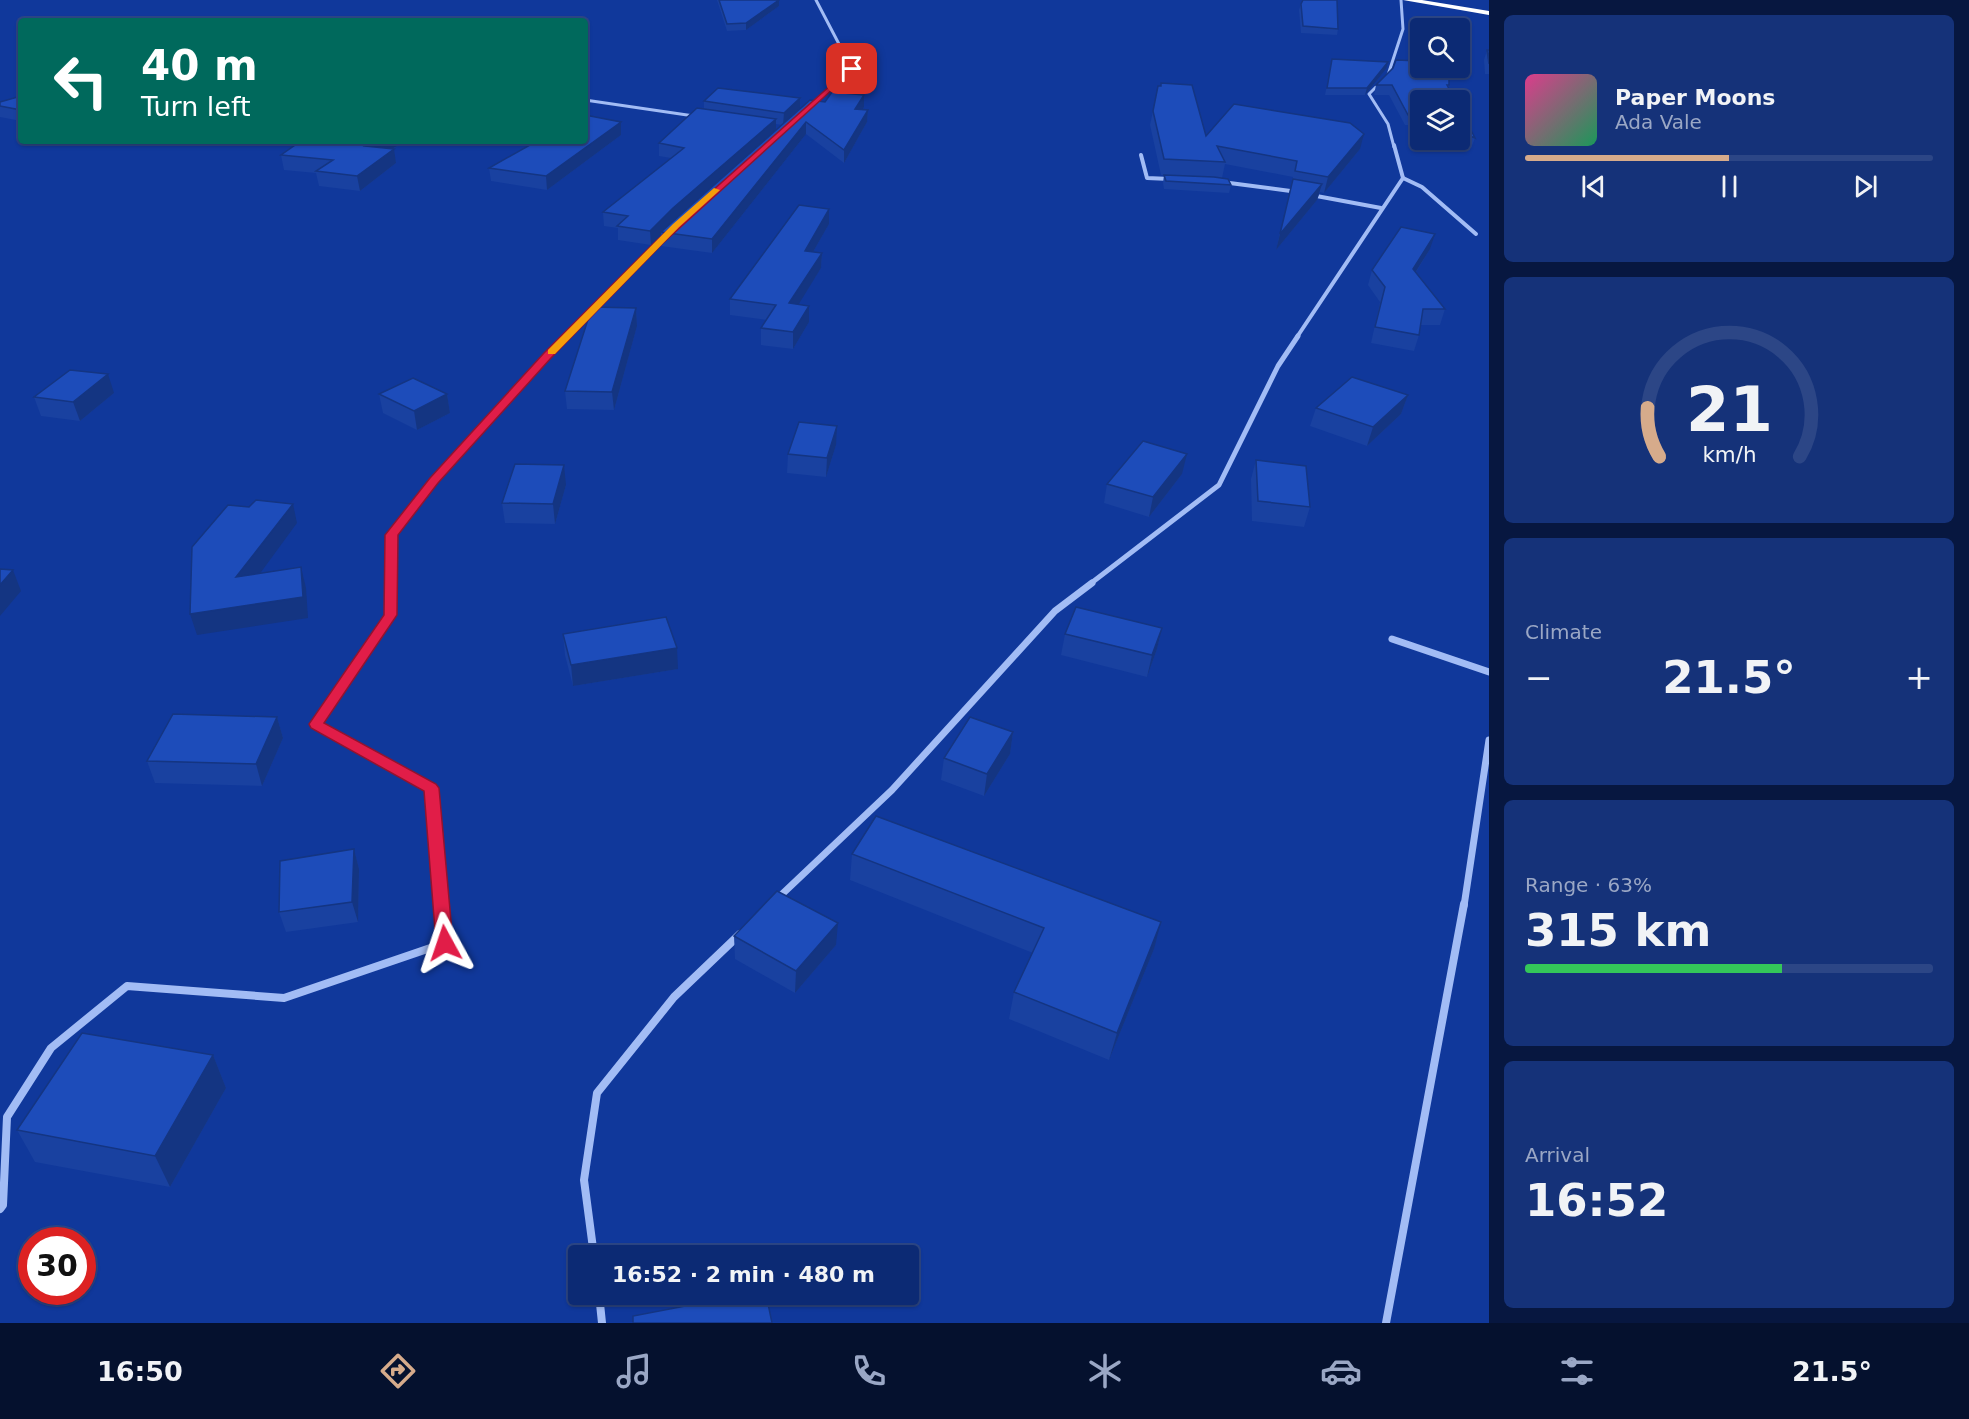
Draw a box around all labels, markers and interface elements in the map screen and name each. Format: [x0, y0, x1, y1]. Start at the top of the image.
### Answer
map controls [1410, 18, 1470, 150]
button: search [1410, 18, 1470, 78]
text: 40 m [141, 41, 258, 90]
icon: left [42, 42, 120, 120]
pin [826, 43, 877, 94]
icon: arrive [835, 52, 868, 85]
text: Paper Moons [1615, 85, 1775, 110]
button: layers [1410, 90, 1470, 150]
text: Turn left [141, 91, 251, 122]
text: Ada Vale [1615, 110, 1702, 134]
icon: previous [1577, 170, 1610, 203]
icon: pause [1713, 170, 1746, 203]
icon: next [1849, 170, 1882, 203]
text: 21 [1686, 373, 1772, 446]
text: km/h [1702, 442, 1756, 467]
text: Climate [1525, 620, 1602, 644]
text: 21.5° [1662, 651, 1796, 704]
text: − [1525, 658, 1553, 697]
text: + [1905, 658, 1933, 697]
text: Range · 63% [1525, 873, 1652, 897]
text: 315 km [1525, 904, 1711, 957]
position arrow [413, 911, 477, 975]
text: Arrival [1525, 1143, 1590, 1167]
text: 16:52 [1525, 1174, 1668, 1227]
speed limit sign: 30 [18, 1227, 96, 1305]
text: 16:52 · 2 min · 480 m [612, 1262, 875, 1287]
icon: directions [377, 1350, 419, 1392]
icon: music [613, 1350, 655, 1392]
icon: phone [848, 1350, 890, 1392]
icon: climate [1084, 1350, 1126, 1392]
icon: car [1320, 1350, 1362, 1392]
icon: filters [1556, 1350, 1598, 1392]
text: 16:50 [97, 1356, 183, 1387]
text: 21.5° [1792, 1356, 1872, 1387]

